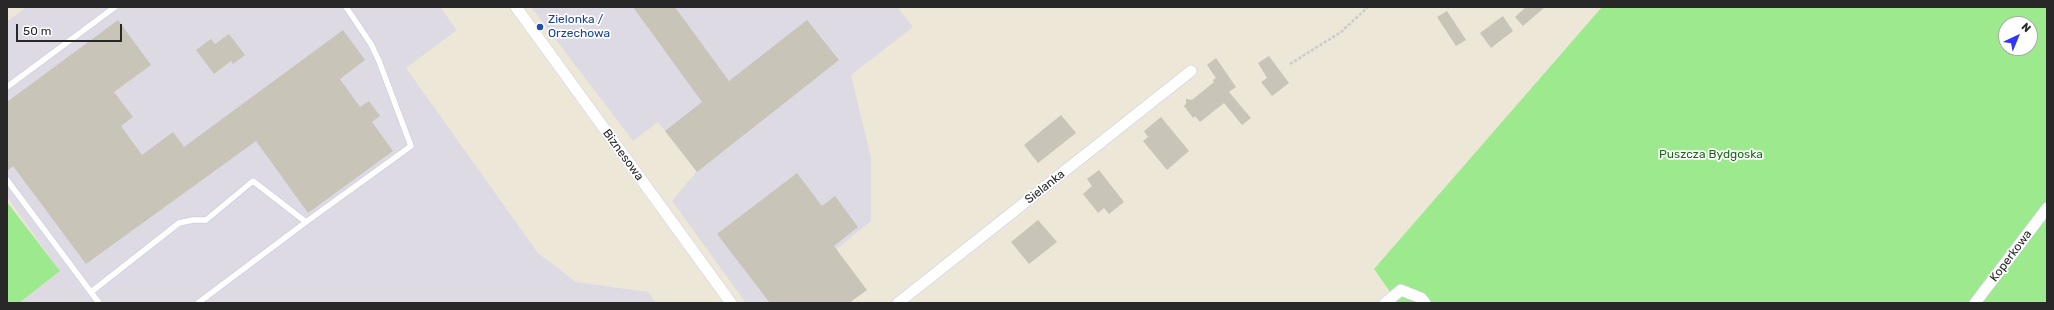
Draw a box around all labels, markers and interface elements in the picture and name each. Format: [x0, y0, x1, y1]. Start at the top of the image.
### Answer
place label: Zielonka / Orzechowa [548, 13, 610, 41]
scale bar [18, 16, 124, 42]
north arrow [1998, 16, 2038, 56]
text: N [2019, 20, 2033, 35]
marker: Zielonka / Orzechowa [535, 22, 545, 32]
text: 50 m [23, 24, 51, 38]
street label: Biznesowa [600, 127, 646, 183]
park label: Puszcza Bydgoska [1659, 148, 1763, 162]
street label: Sielanka [1022, 167, 1068, 207]
street label: Koperkowa [1987, 227, 2035, 285]

